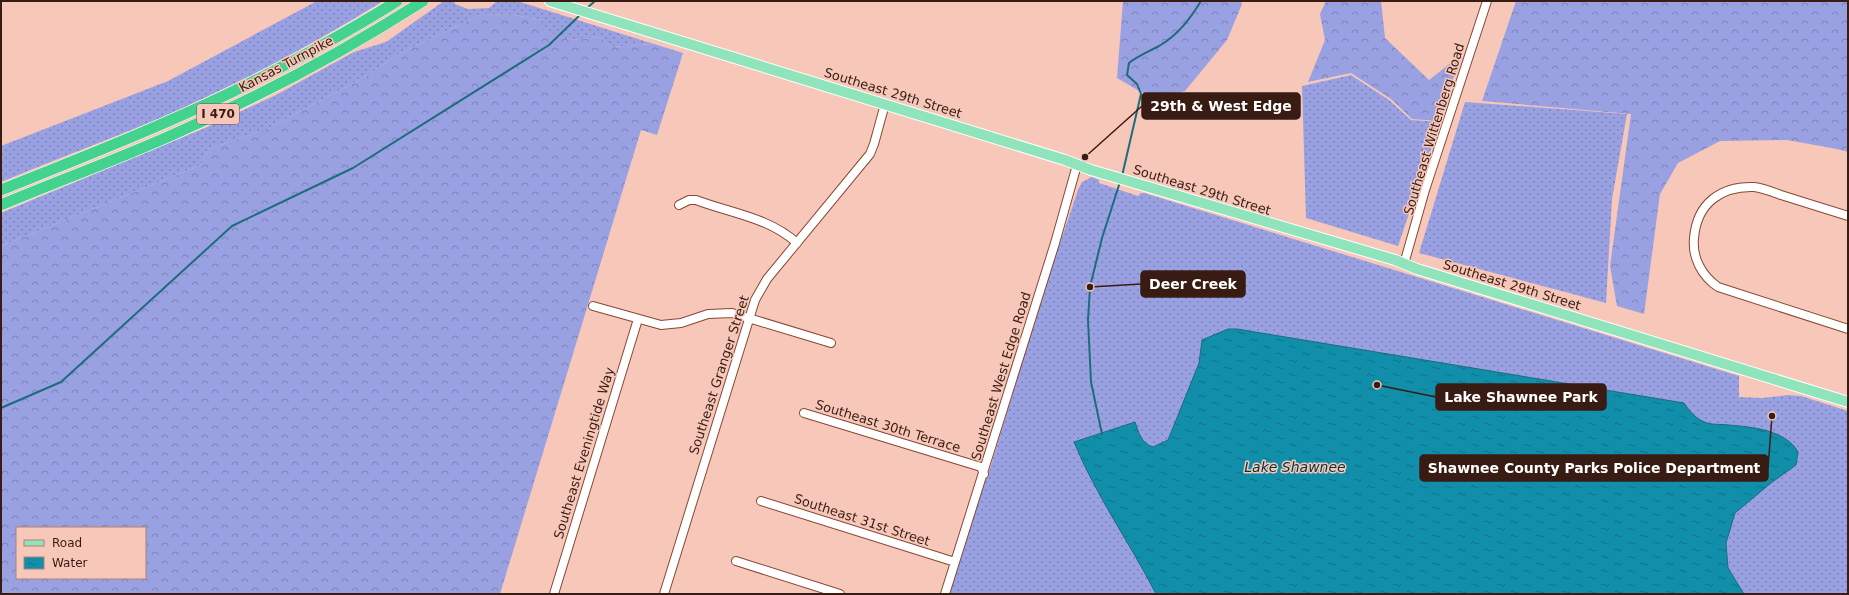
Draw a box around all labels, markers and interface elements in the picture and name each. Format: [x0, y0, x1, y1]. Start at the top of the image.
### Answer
street label: Kansas Turnpike [236, 33, 336, 95]
street label: Southeast Wittenberg Road [1401, 41, 1467, 217]
street label: Southeast 29th Street [822, 65, 964, 121]
callout: 29th & West Edge [1142, 93, 1300, 119]
text: 29th & West Edge [1150, 98, 1292, 114]
road number: I 470 [197, 104, 239, 124]
street label: Southeast 29th Street [1131, 162, 1273, 218]
street label: Southeast 29th Street [1441, 257, 1583, 313]
callout: Deer Creek [1141, 271, 1245, 297]
text: Deer Creek [1149, 276, 1238, 292]
street label: Southeast West Edge Road [968, 290, 1034, 462]
street label: Southeast Granger Street [686, 293, 752, 457]
street label: Southeast Eveningtide Way [551, 365, 617, 541]
callout: Lake Shawnee Park [1436, 384, 1606, 410]
text: Lake Shawnee Park [1444, 389, 1598, 405]
street label: Southeast 30th Terrace [814, 397, 962, 455]
callout: Shawnee County Parks Police Department [1420, 455, 1768, 481]
water label: Lake Shawnee [1244, 459, 1346, 475]
text: Shawnee County Parks Police Department [1428, 460, 1761, 476]
street label: Southeast 31st Street [792, 491, 932, 549]
legend [16, 527, 146, 579]
text: Road [52, 536, 82, 550]
text: Water [52, 556, 88, 570]

